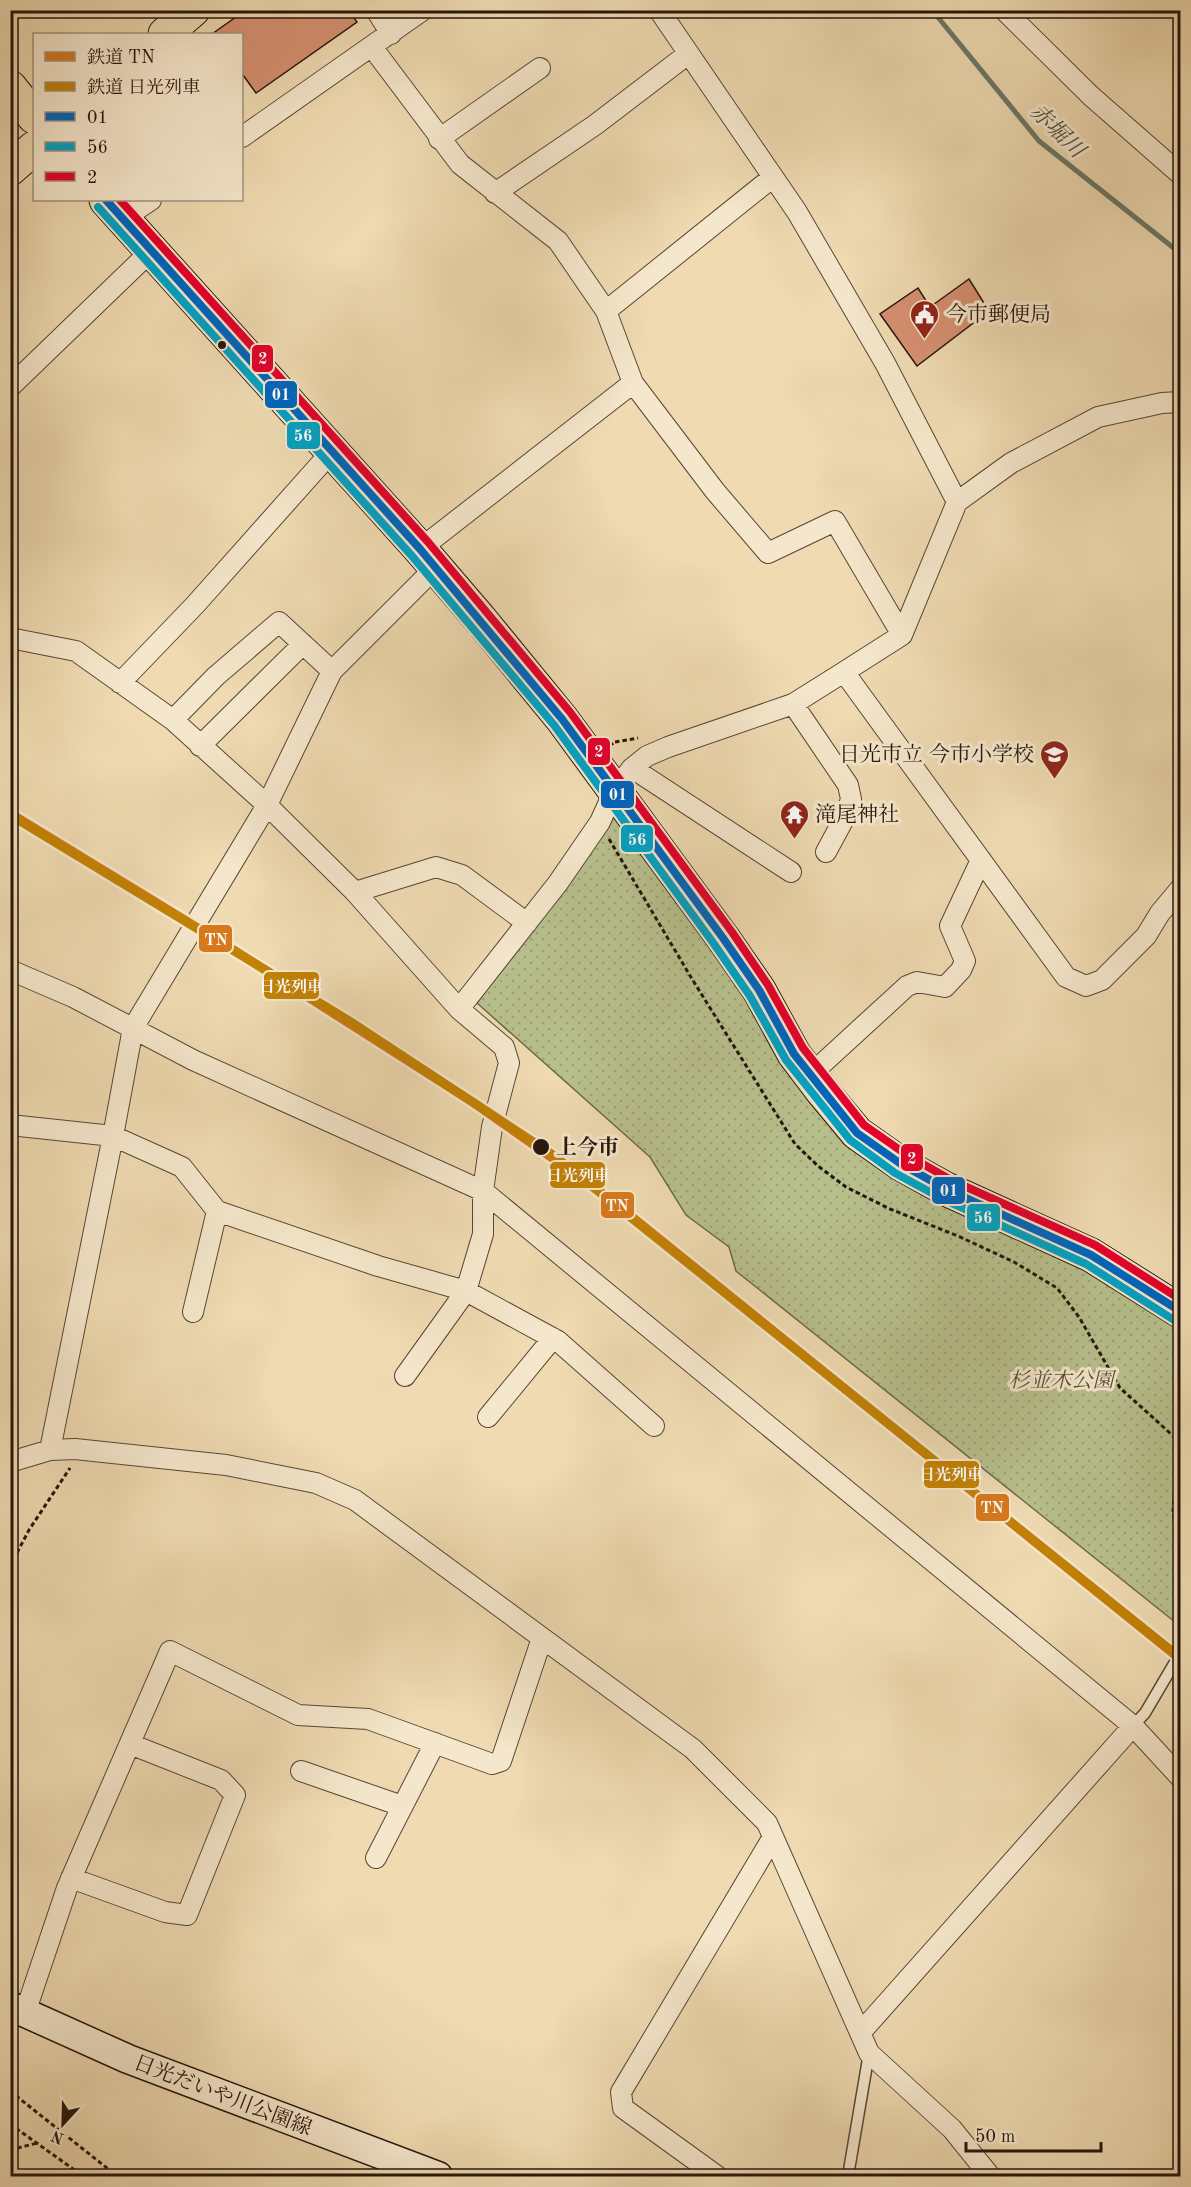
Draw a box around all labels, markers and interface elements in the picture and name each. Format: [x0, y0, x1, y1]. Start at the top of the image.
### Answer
legend [33, 33, 243, 201]
text: 鉄道 TN [87, 47, 155, 67]
text: 鉄道 日光列車 [87, 77, 200, 97]
water label: 赤堀川 [1025, 99, 1091, 164]
text: 01 [87, 109, 108, 127]
text: 56 [87, 139, 108, 157]
text: 2 [87, 169, 97, 187]
public building icon: 今市郵便局 [909, 298, 941, 340]
place label: 今市郵便局 [946, 302, 1051, 326]
unlabelled marker [216, 339, 228, 351]
line badge: 2 [251, 344, 274, 373]
text: 2 [258, 352, 268, 368]
line badge: 01 [264, 380, 298, 409]
text: 01 [272, 388, 290, 404]
line badge: 56 [286, 421, 321, 450]
text: 56 [294, 429, 312, 445]
line badge: 2 [587, 737, 611, 766]
school or university icon: 日光市立 今市小学校 [1039, 738, 1071, 780]
place label: 日光市立 今市小学校 [839, 742, 1034, 766]
text: 2 [594, 745, 604, 761]
line badge: 01 [600, 780, 635, 809]
text: 01 [609, 788, 627, 804]
temple icon: 滝尾神社 [778, 798, 810, 840]
place label: 滝尾神社 [815, 803, 899, 826]
line badge: 56 [620, 824, 654, 853]
text: 56 [628, 833, 646, 849]
line badge: TN [198, 924, 233, 953]
text: TN [204, 933, 229, 949]
line badge: 日光列車 [263, 971, 320, 1000]
text: 日光列車 [259, 978, 323, 996]
place label: 上今市 [556, 1136, 619, 1159]
marker: 上今市 [531, 1137, 551, 1157]
line badge: 2 [900, 1143, 924, 1172]
text: 2 [907, 1152, 917, 1168]
line badge: 日光列車 [549, 1161, 606, 1189]
text: 日光列車 [546, 1167, 610, 1185]
line badge: 01 [931, 1176, 966, 1205]
text: 01 [940, 1184, 958, 1200]
line badge: TN [600, 1191, 635, 1219]
text: TN [605, 1199, 630, 1215]
line badge: 56 [966, 1203, 1001, 1232]
text: 56 [974, 1211, 992, 1227]
park label: 杉並木公園 [1009, 1369, 1116, 1392]
line badge: 日光列車 [923, 1460, 980, 1489]
text: 日光列車 [919, 1466, 983, 1484]
line badge: TN [975, 1493, 1010, 1522]
text: TN [980, 1501, 1005, 1517]
street label: 日光だいや川公園線 [130, 2051, 315, 2140]
north arrow [33, 2094, 93, 2154]
scale bar [966, 2115, 1101, 2153]
text: N [49, 2126, 67, 2146]
text: 50 m [975, 2128, 1015, 2146]

